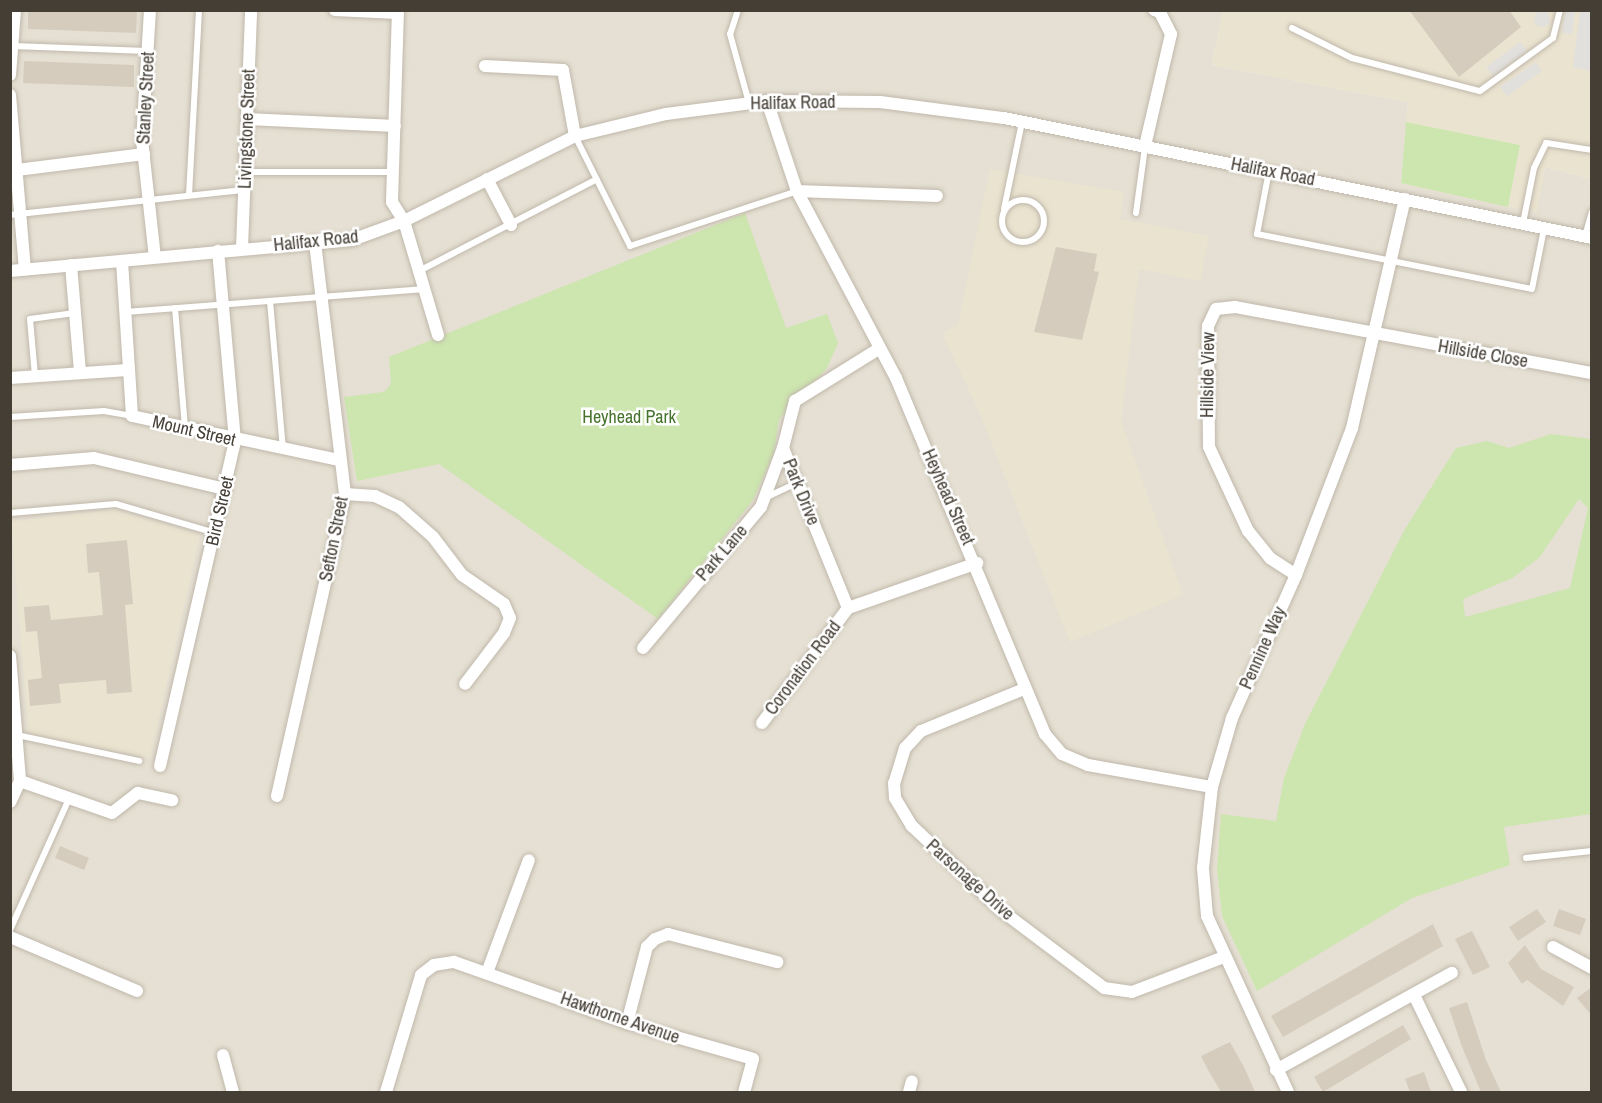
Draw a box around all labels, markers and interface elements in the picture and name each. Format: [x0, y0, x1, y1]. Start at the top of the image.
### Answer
street label: Stanley Street [133, 51, 159, 145]
street label: Livingstone Street [234, 69, 260, 189]
street label: Halifax Road [750, 91, 836, 115]
street label: Halifax Road [1229, 153, 1317, 191]
street label: Halifax Road [272, 226, 360, 256]
street label: Hillside View [1196, 332, 1220, 418]
street label: Hillside Close [1436, 335, 1530, 373]
park label: Heyhead Park [582, 406, 676, 428]
street label: Mount Street [150, 411, 238, 451]
street label: Heyhead Street [917, 446, 979, 548]
street label: Park Drive [778, 456, 824, 528]
street label: Bird Street [202, 474, 238, 548]
street label: Sefton Street [315, 495, 353, 583]
street label: Park Lane [692, 521, 752, 585]
street label: Pennine Way [1235, 603, 1291, 693]
street label: Coronation Road [761, 617, 845, 719]
street label: Parsonage Drive [922, 835, 1018, 925]
street label: Hawthorne Avenue [557, 987, 683, 1049]

